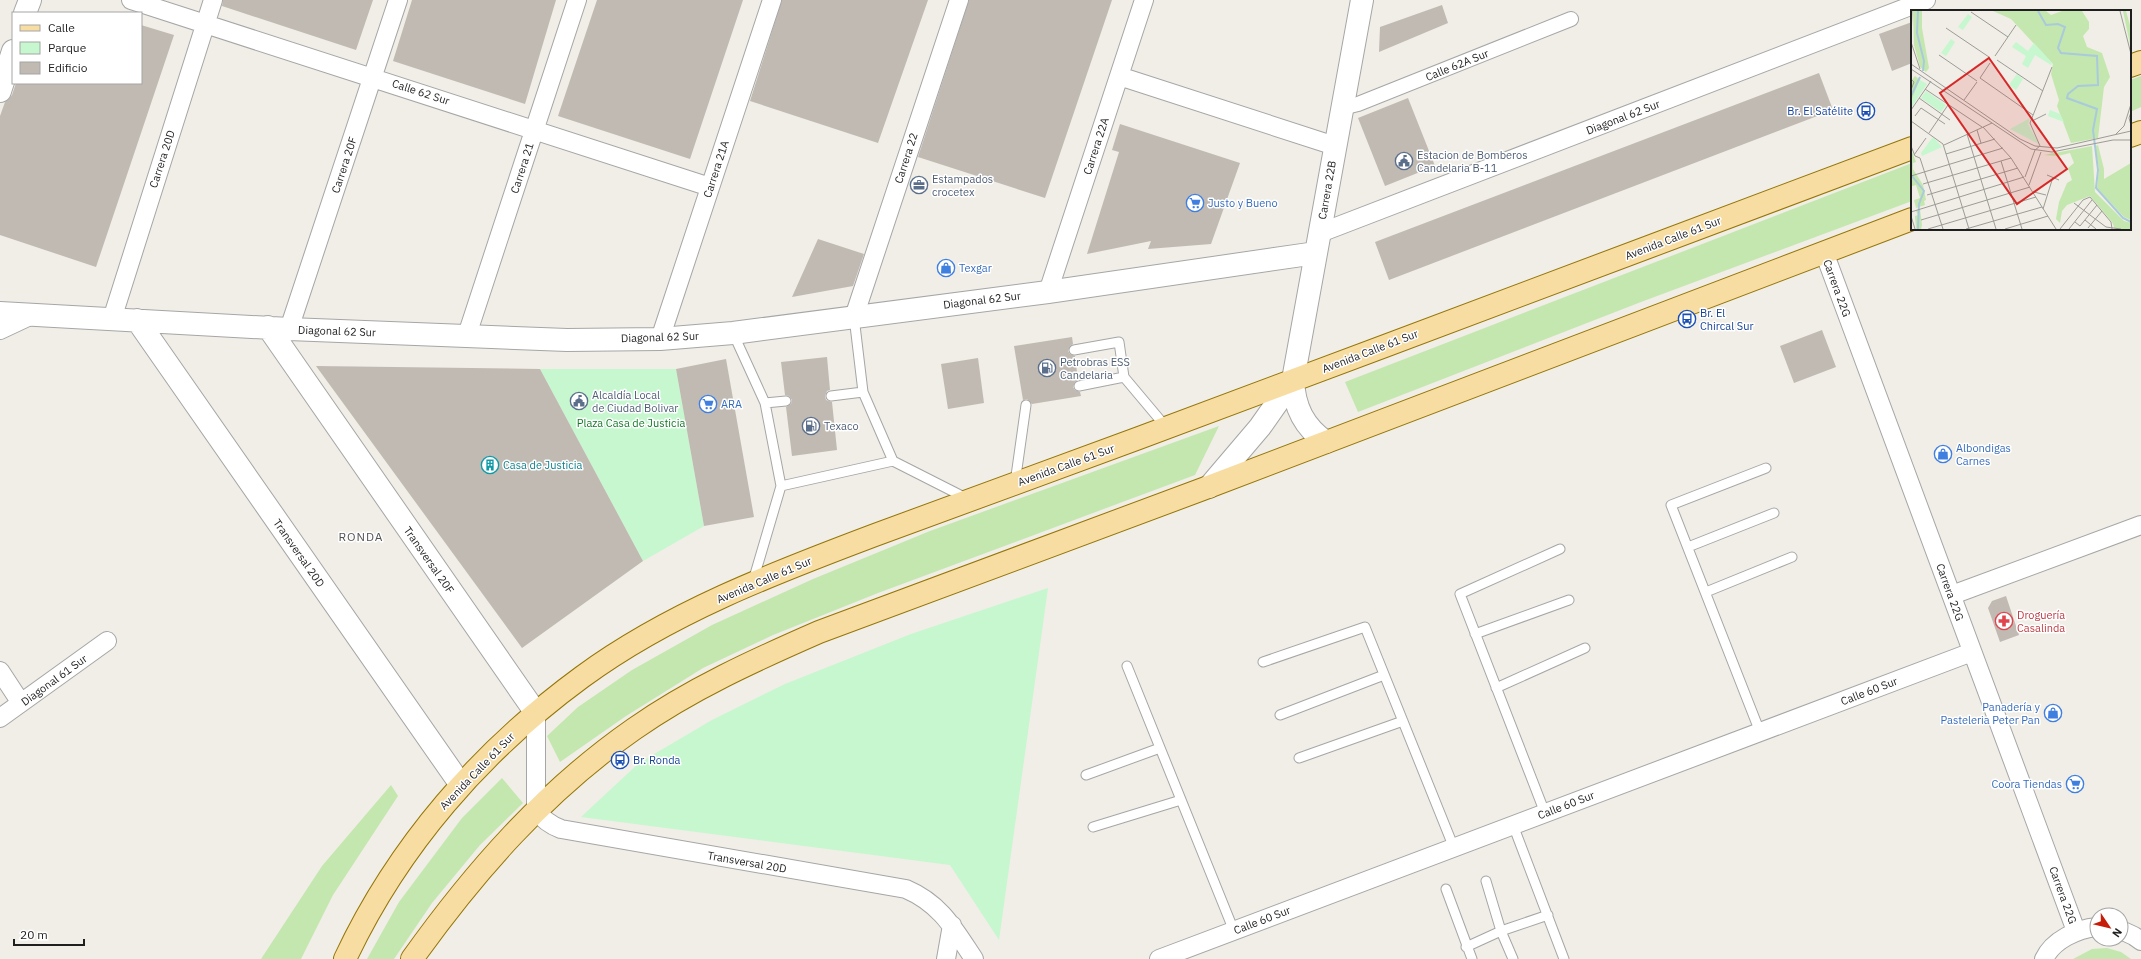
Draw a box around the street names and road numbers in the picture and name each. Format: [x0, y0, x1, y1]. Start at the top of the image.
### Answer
street label: Calle 62A Sur [1423, 46, 1491, 84]
street label: Calle 62 Sur [390, 76, 452, 108]
street label: Diagonal 62 Sur [1584, 96, 1662, 138]
street label: Carrera 22A [1080, 116, 1112, 176]
street label: Carrera 20D [146, 128, 178, 190]
street label: Carrera 22 [891, 131, 921, 185]
street label: Carrera 20F [328, 135, 360, 195]
street label: Carrera 21A [700, 139, 732, 199]
street label: Carrera 21 [507, 141, 537, 195]
street label: Carrera 22B [1315, 159, 1339, 221]
street label: Avenida Calle 61 Sur [1623, 213, 1723, 263]
street label: Carrera 22G [1820, 257, 1854, 319]
street label: Diagonal 62 Sur [942, 288, 1022, 312]
street label: Diagonal 62 Sur [298, 323, 376, 339]
street label: Avenida Calle 61 Sur [1320, 326, 1420, 376]
street label: Diagonal 62 Sur [621, 329, 699, 345]
street label: Avenida Calle 61 Sur [1016, 441, 1116, 489]
street label: Transversal 20D [270, 516, 328, 590]
street label: Transversal 20F [401, 524, 457, 596]
street label: Avenida Calle 61 Sur [714, 554, 814, 606]
street label: Carrera 22G [1933, 561, 1967, 623]
street label: Diagonal 61 Sur [18, 651, 90, 709]
street label: Calle 60 Sur [1839, 674, 1899, 708]
street label: Avenida Calle 61 Sur [437, 730, 517, 812]
street label: Calle 60 Sur [1536, 788, 1596, 822]
street label: Transversal 20D [706, 848, 788, 876]
street label: Carrera 22G [2046, 864, 2080, 926]
street label: Calle 60 Sur [1232, 903, 1292, 937]

